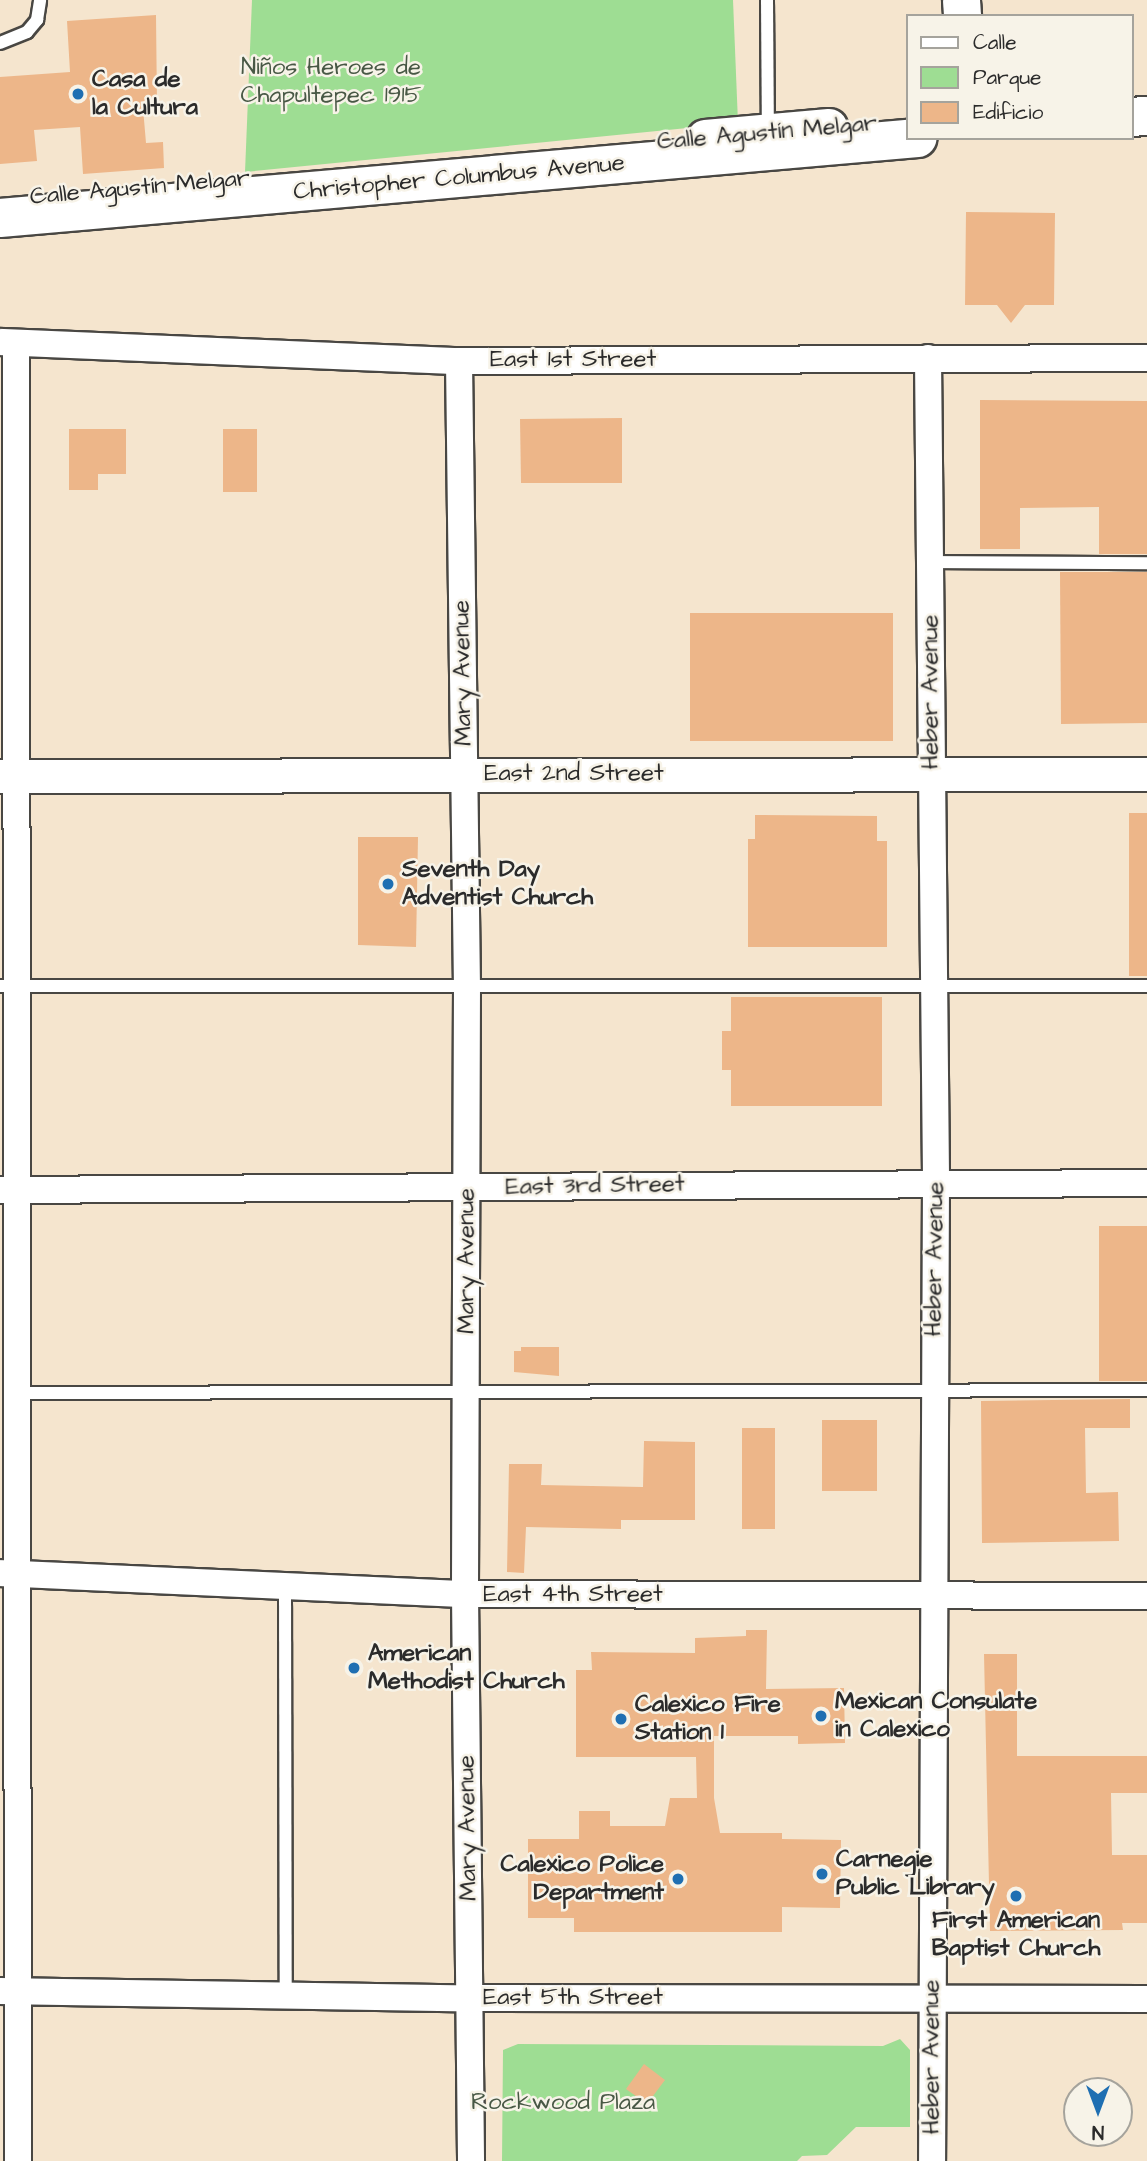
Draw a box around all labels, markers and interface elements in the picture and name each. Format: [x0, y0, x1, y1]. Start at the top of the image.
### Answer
legend [906, 14, 1133, 140]
text: Calle [973, 28, 1017, 57]
park label: Niños Heroes de Chapultepec 1915 [240, 54, 422, 110]
text: Parque [973, 63, 1041, 92]
place label: Casa de la Cultura [92, 66, 198, 122]
marker: Casa de la Cultura [70, 86, 86, 102]
text: Edificio [973, 98, 1043, 127]
street label: Calle Agustín Melgar [656, 109, 878, 157]
street label: Christopher Columbus Avenue [292, 149, 626, 207]
street label: Calle Agustín Melgar [29, 164, 251, 212]
street label: East 1st Street [490, 346, 656, 374]
street label: Mary Avenue [447, 600, 479, 746]
street label: Heber Avenue [917, 615, 945, 769]
street label: East 2nd Street [484, 760, 664, 788]
place label: Seventh Day Adventist Church [402, 856, 593, 912]
marker: Seventh Day Adventist Church [380, 876, 396, 892]
street label: East 3rd Street [505, 1170, 685, 1202]
street label: Heber Avenue [919, 1181, 951, 1337]
street label: Mary Avenue [453, 1188, 481, 1334]
street label: East 4th Street [483, 1581, 663, 1609]
place label: American Methodist Church [368, 1640, 565, 1696]
marker: American Methodist Church [346, 1660, 362, 1676]
place label: Mexican Consulate in Calexico [835, 1688, 1037, 1744]
place label: Calexico Fire Station 1 [635, 1691, 781, 1747]
marker: Mexican Consulate in Calexico [813, 1708, 829, 1724]
marker: Calexico Fire Station 1 [613, 1711, 629, 1727]
street label: Mary Avenue [452, 1755, 484, 1901]
place label: Carnegie Public Library [836, 1846, 995, 1902]
place label: Calexico Police Department [500, 1851, 664, 1907]
marker: Carnegie Public Library [814, 1866, 830, 1882]
marker: Calexico Police Department [670, 1871, 686, 1887]
marker: First American Baptist Church [1008, 1888, 1024, 1904]
place label: First American Baptist Church [932, 1907, 1100, 1963]
street label: Heber Avenue [918, 1980, 946, 2134]
street label: East 5th Street [483, 1984, 663, 2012]
north arrow [1063, 2077, 1133, 2147]
park label: Rockwood Plaza [471, 2089, 655, 2117]
text: N [1092, 2118, 1104, 2145]

